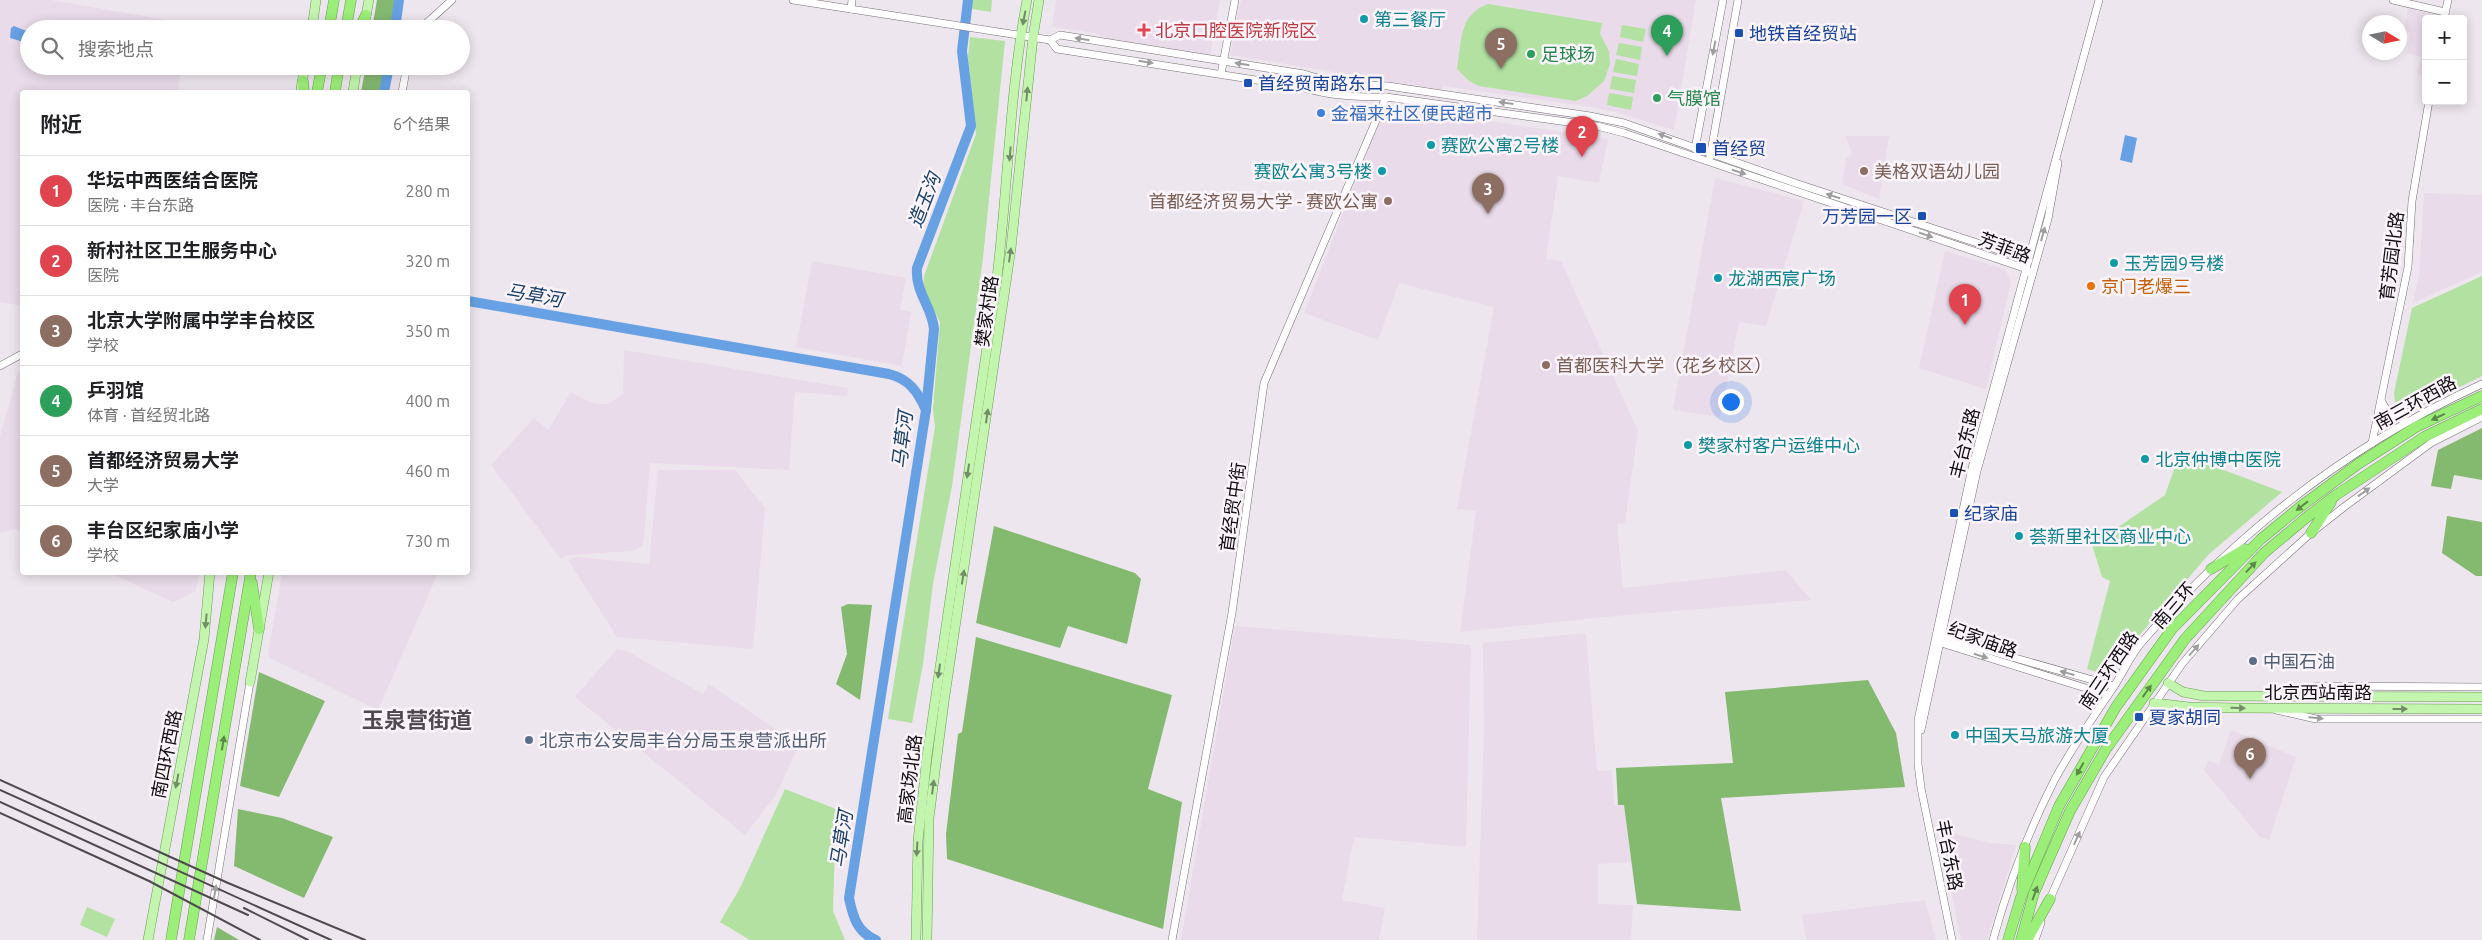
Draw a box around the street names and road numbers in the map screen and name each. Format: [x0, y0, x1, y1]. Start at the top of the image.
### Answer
street label: 育芳园北路 [2376, 210, 2406, 302]
street label: 芳菲路 [1976, 228, 2034, 266]
street label: 樊家村路 [971, 274, 1001, 348]
street label: 南三环西路 [2371, 371, 2459, 433]
street label: 丰台东路 [1946, 406, 1982, 480]
street label: 首经贸中街 [1216, 461, 1248, 553]
street label: 南三环 [2148, 578, 2198, 632]
street label: 纪家庙路 [1946, 617, 2020, 661]
street label: 南三环西路 [2075, 627, 2141, 713]
street label: 北京西站南路 [2264, 682, 2372, 702]
street label: 南四环西路 [148, 708, 184, 800]
street label: 高家场北路 [894, 733, 924, 825]
street label: 丰台东路 [1933, 818, 1967, 892]

